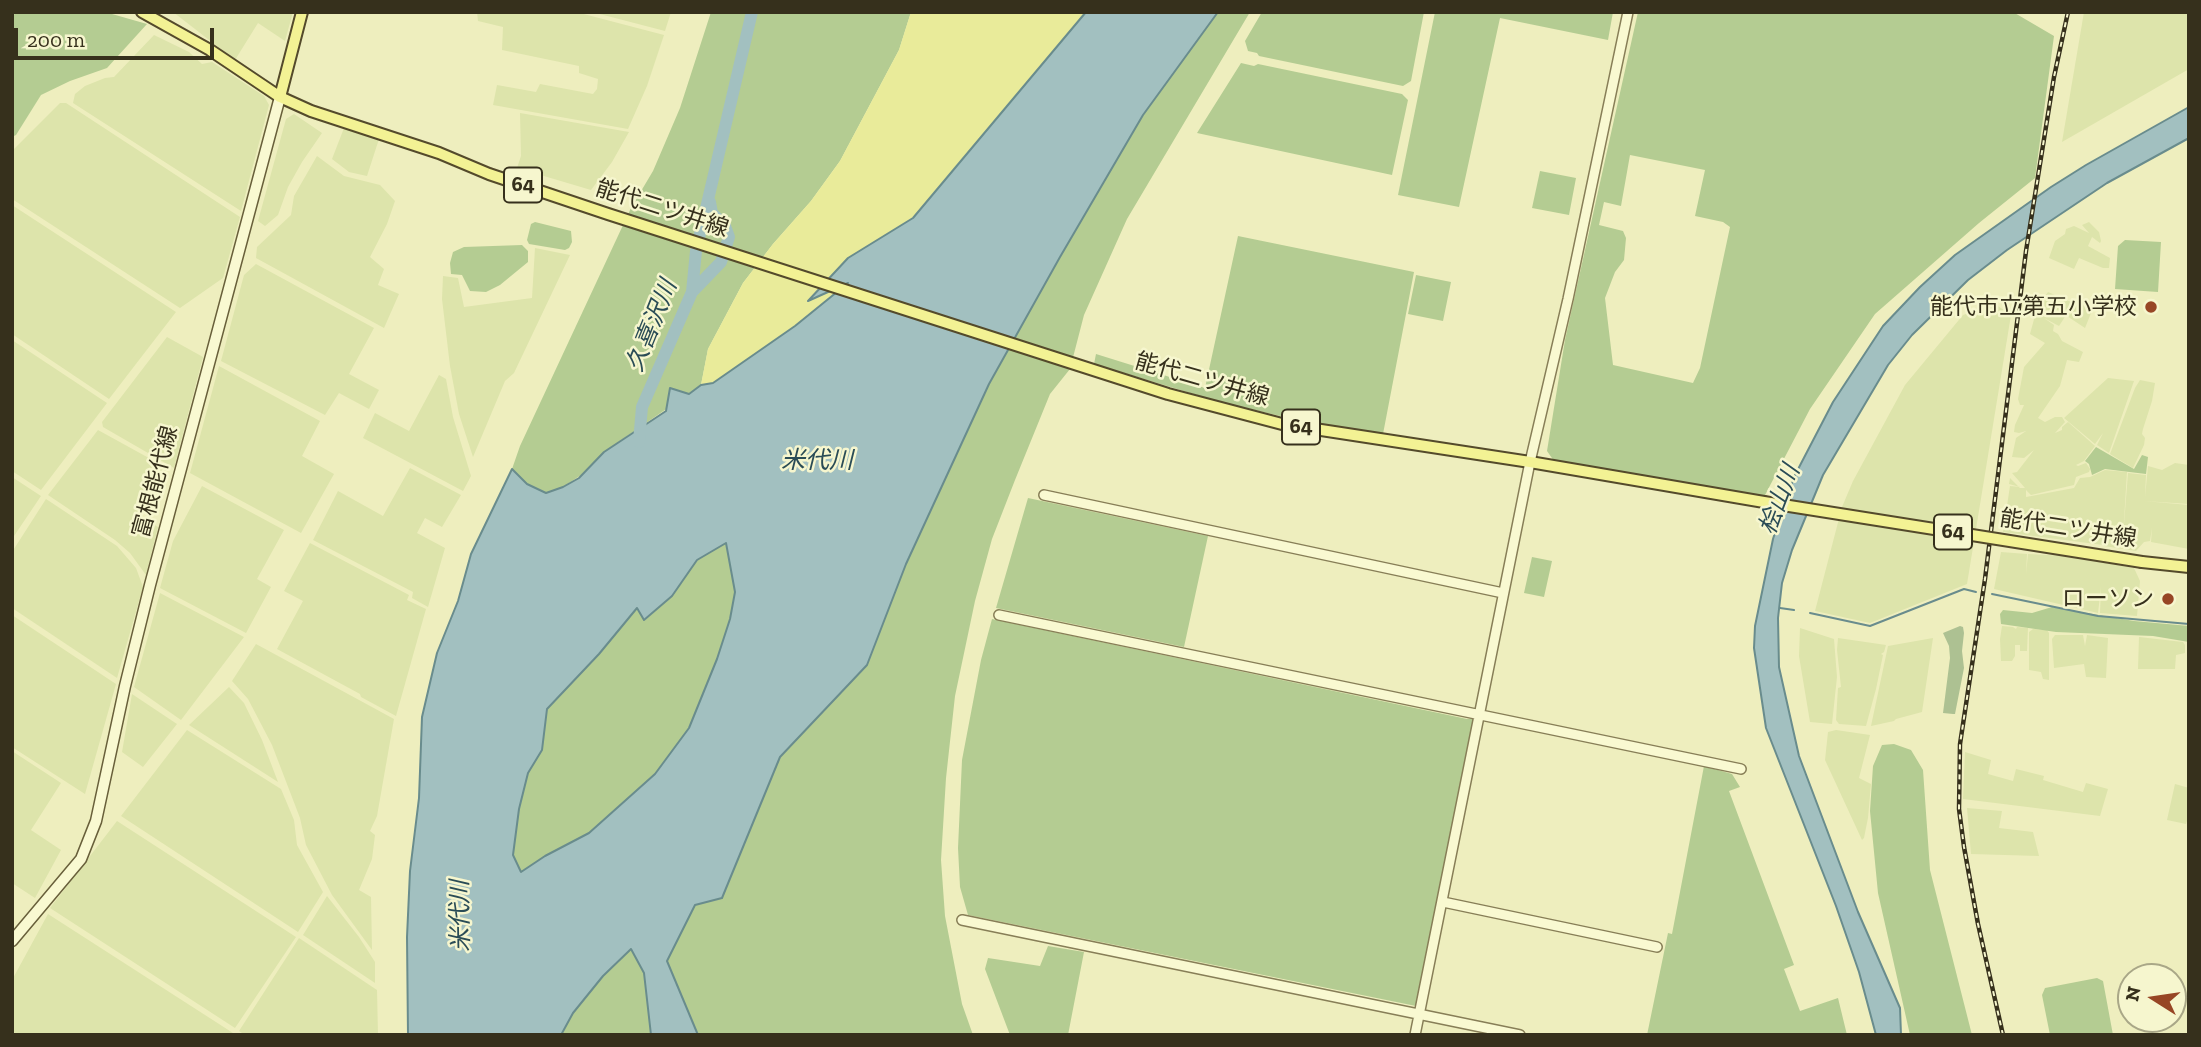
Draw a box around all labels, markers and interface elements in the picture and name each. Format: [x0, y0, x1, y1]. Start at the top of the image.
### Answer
scale bar [18, 14, 217, 58]
text: 200 m [27, 27, 85, 52]
road number: 64 [504, 168, 542, 202]
street label: 能代二ツ井線 [592, 175, 732, 243]
water label: 久喜沢川 [621, 276, 683, 376]
place label: 能代市立第五小学校 [1930, 293, 2137, 321]
marker: 能代市立第五小学校 [2143, 299, 2159, 315]
street label: 能代二ツ井線 [1132, 348, 1272, 412]
road number: 64 [1282, 410, 1320, 444]
street label: 富根能代線 [128, 423, 184, 541]
water label: 米代川 [781, 447, 853, 475]
water label: 桧山川 [1754, 461, 1806, 539]
street label: 能代二ツ井線 [1998, 505, 2138, 553]
road number: 64 [1934, 514, 1972, 550]
place label: ローソン [2062, 585, 2154, 613]
marker: ローソン [2160, 591, 2176, 607]
water label: 米代川 [446, 880, 476, 952]
north arrow [2117, 963, 2187, 1033]
text: N [2120, 984, 2146, 1003]

